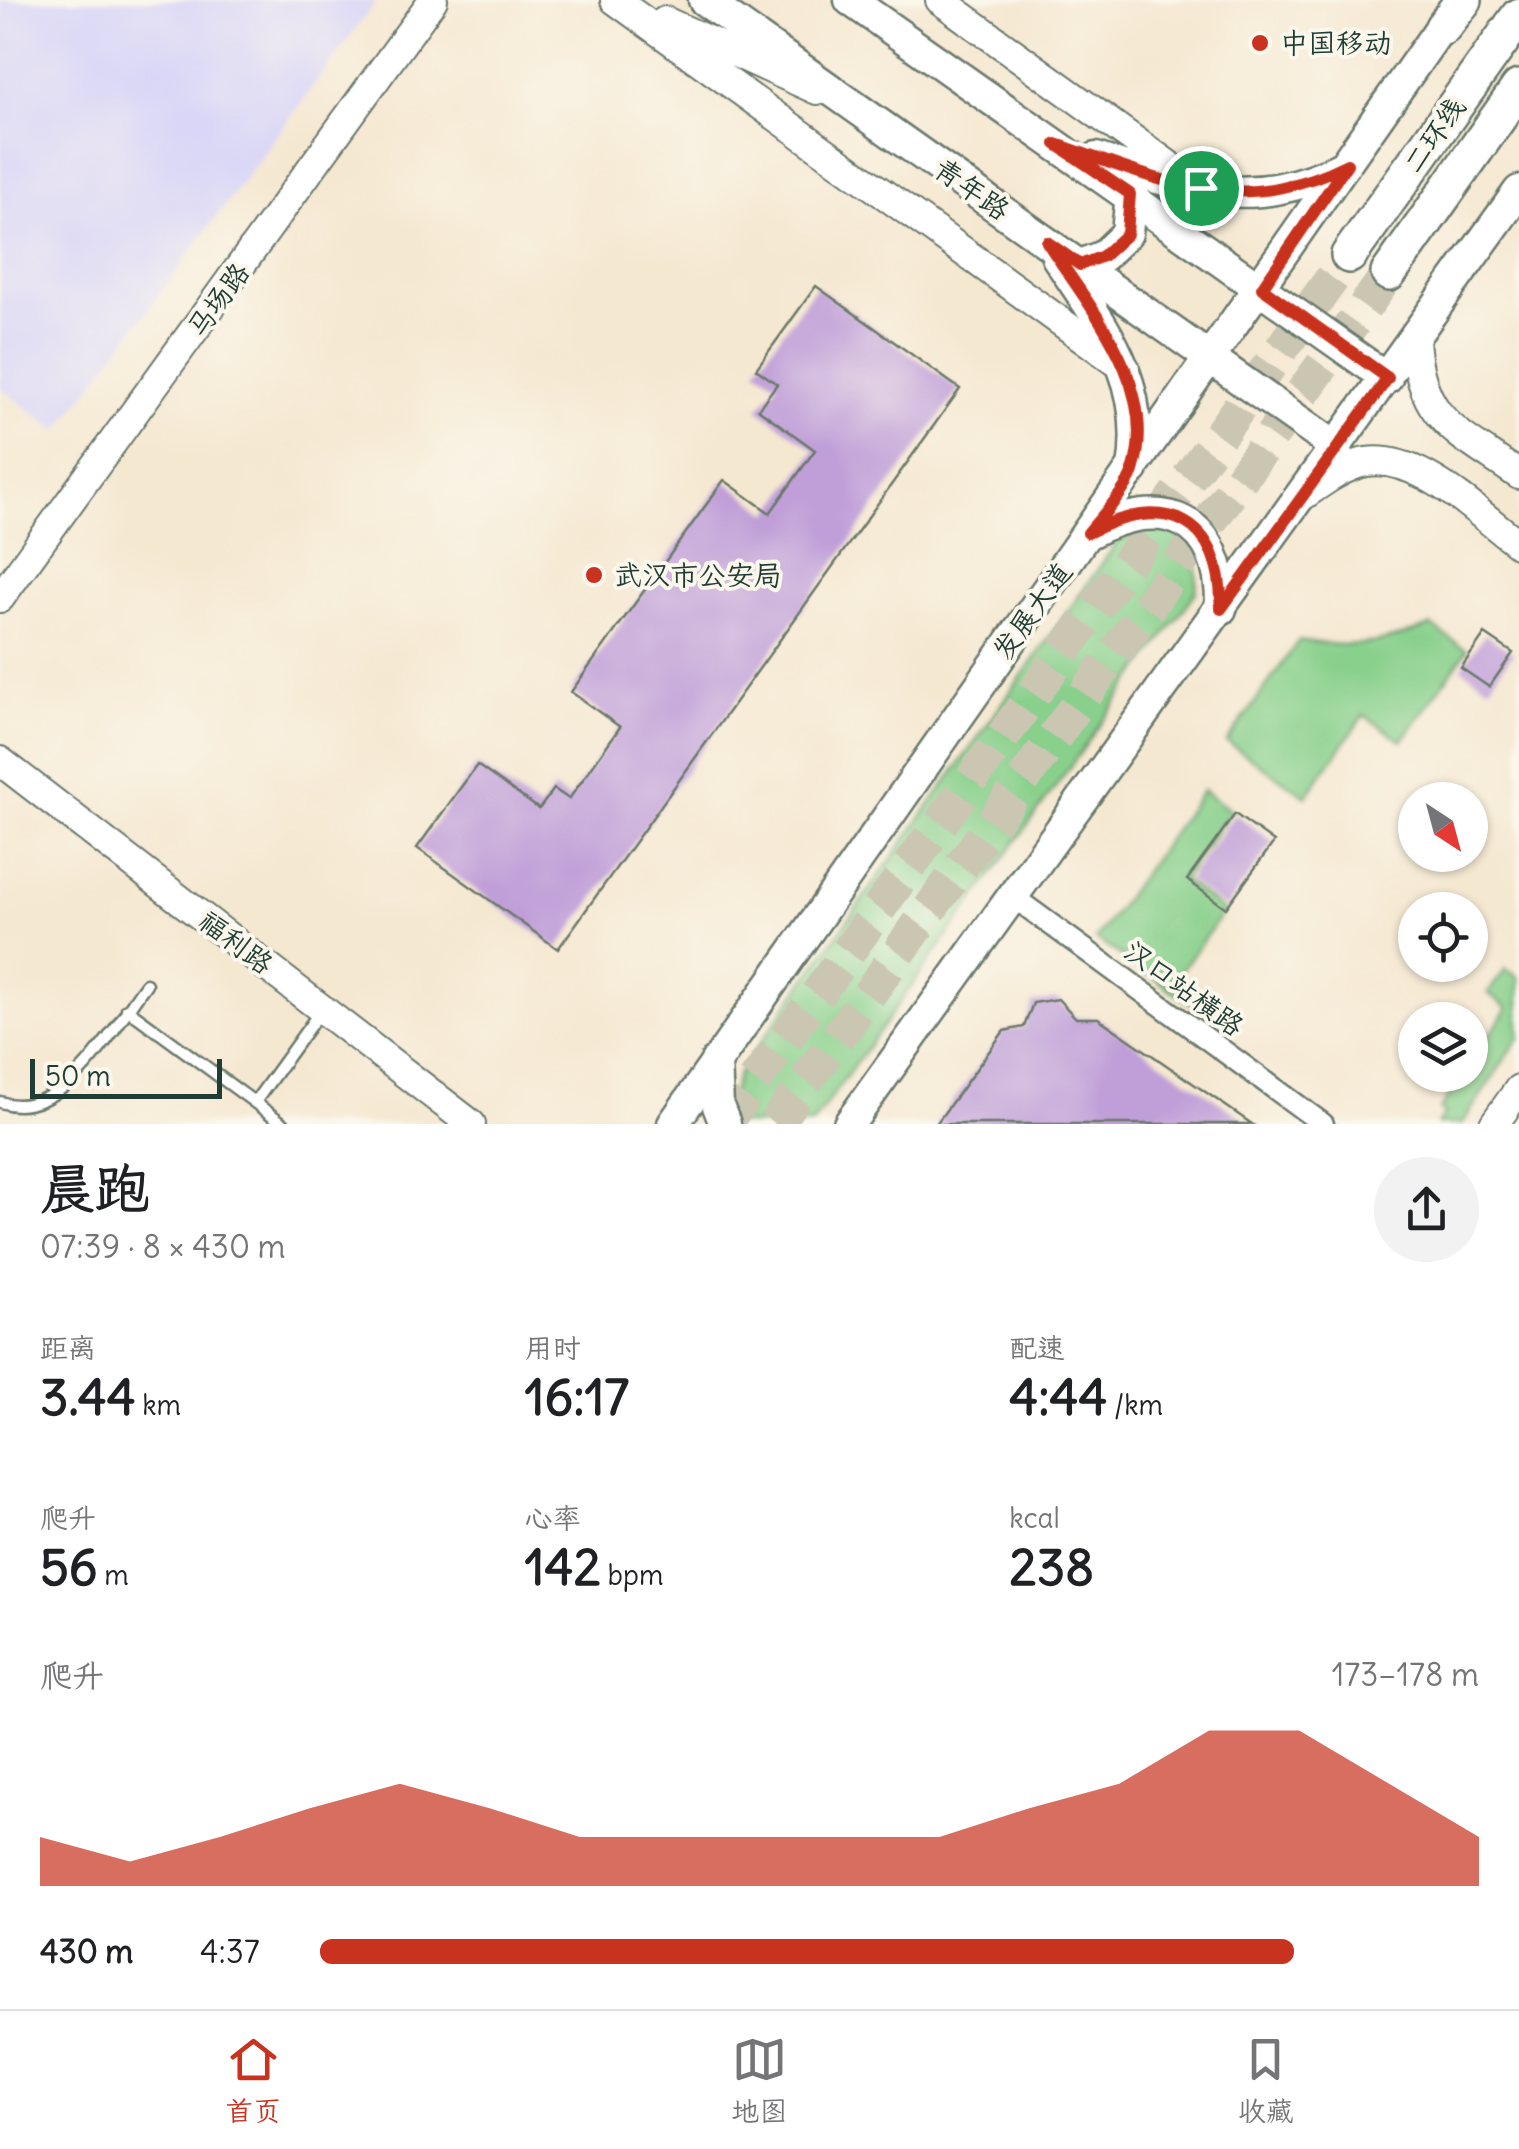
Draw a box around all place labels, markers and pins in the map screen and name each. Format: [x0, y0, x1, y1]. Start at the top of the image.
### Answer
place label: 中国移动 [1280, 25, 1392, 61]
marker: 中国移动 [1249, 32, 1271, 54]
pin [1159, 146, 1244, 231]
place label: 武汉市公安局 [614, 557, 782, 593]
marker: 武汉市公安局 [583, 564, 605, 586]

